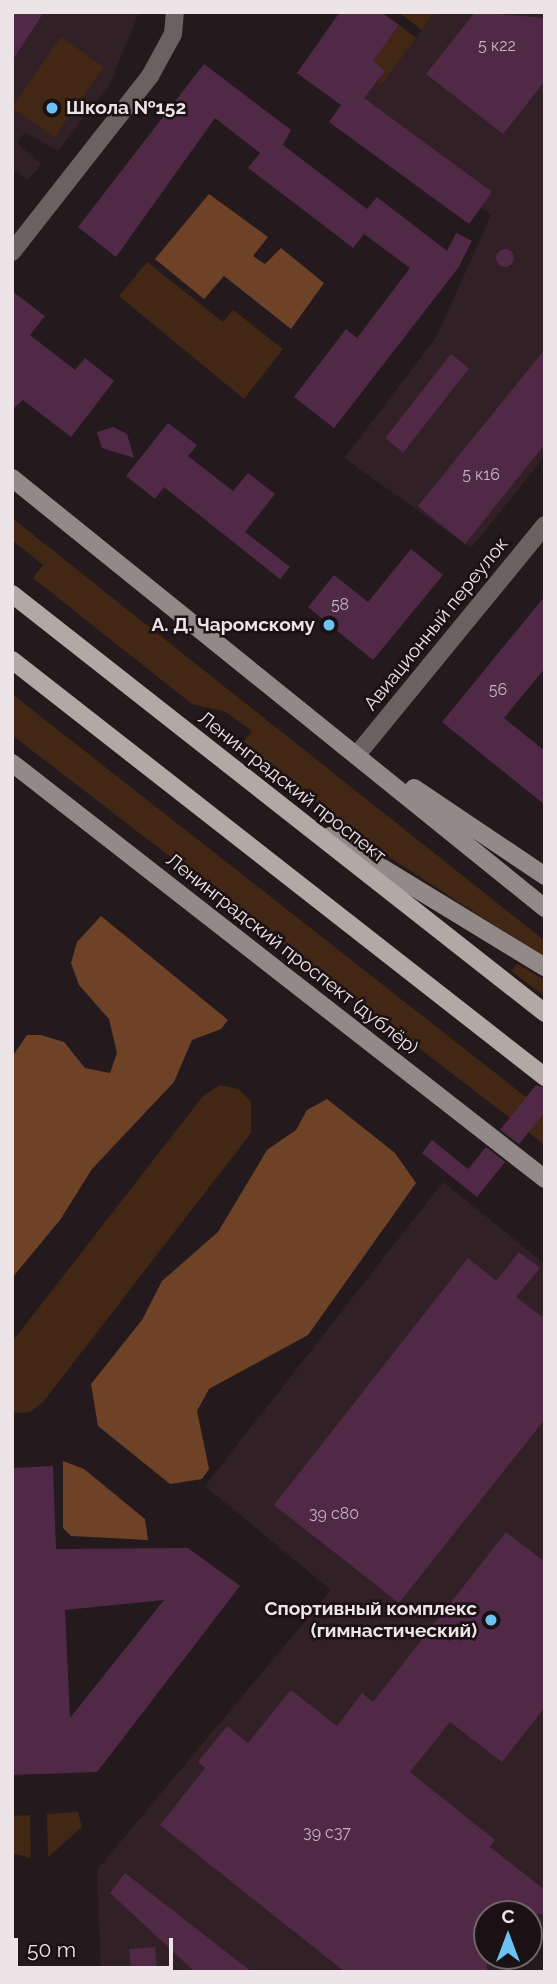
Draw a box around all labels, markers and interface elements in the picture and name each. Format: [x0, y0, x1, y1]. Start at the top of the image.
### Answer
house number: 5 к22 [478, 36, 516, 56]
place label: Школа №152 [66, 97, 186, 119]
marker: Школа №152 [44, 100, 60, 116]
house number: 5 к16 [462, 465, 500, 485]
street label: Авиационный переулок [359, 533, 513, 715]
house number: 58 [331, 595, 349, 615]
place label: А. Д. Чаромскому [152, 614, 315, 636]
marker: А. Д. Чаромскому [321, 617, 337, 633]
house number: 56 [489, 680, 507, 700]
street label: Ленинградский проспект [194, 707, 390, 867]
street label: Ленинградский проспект (дублёр) [162, 849, 422, 1059]
house number: 39 с80 [309, 1504, 359, 1524]
place label: Спортивный комплекс (гимнастический) [265, 1598, 477, 1642]
marker: Спортивный комплекс (гимнастический) [483, 1612, 499, 1628]
house number: 39 с37 [303, 1823, 351, 1843]
north arrow [473, 1900, 543, 1970]
text: С [501, 1905, 515, 1927]
scale bar [18, 1924, 177, 1968]
text: 50 m [27, 1937, 76, 1962]

